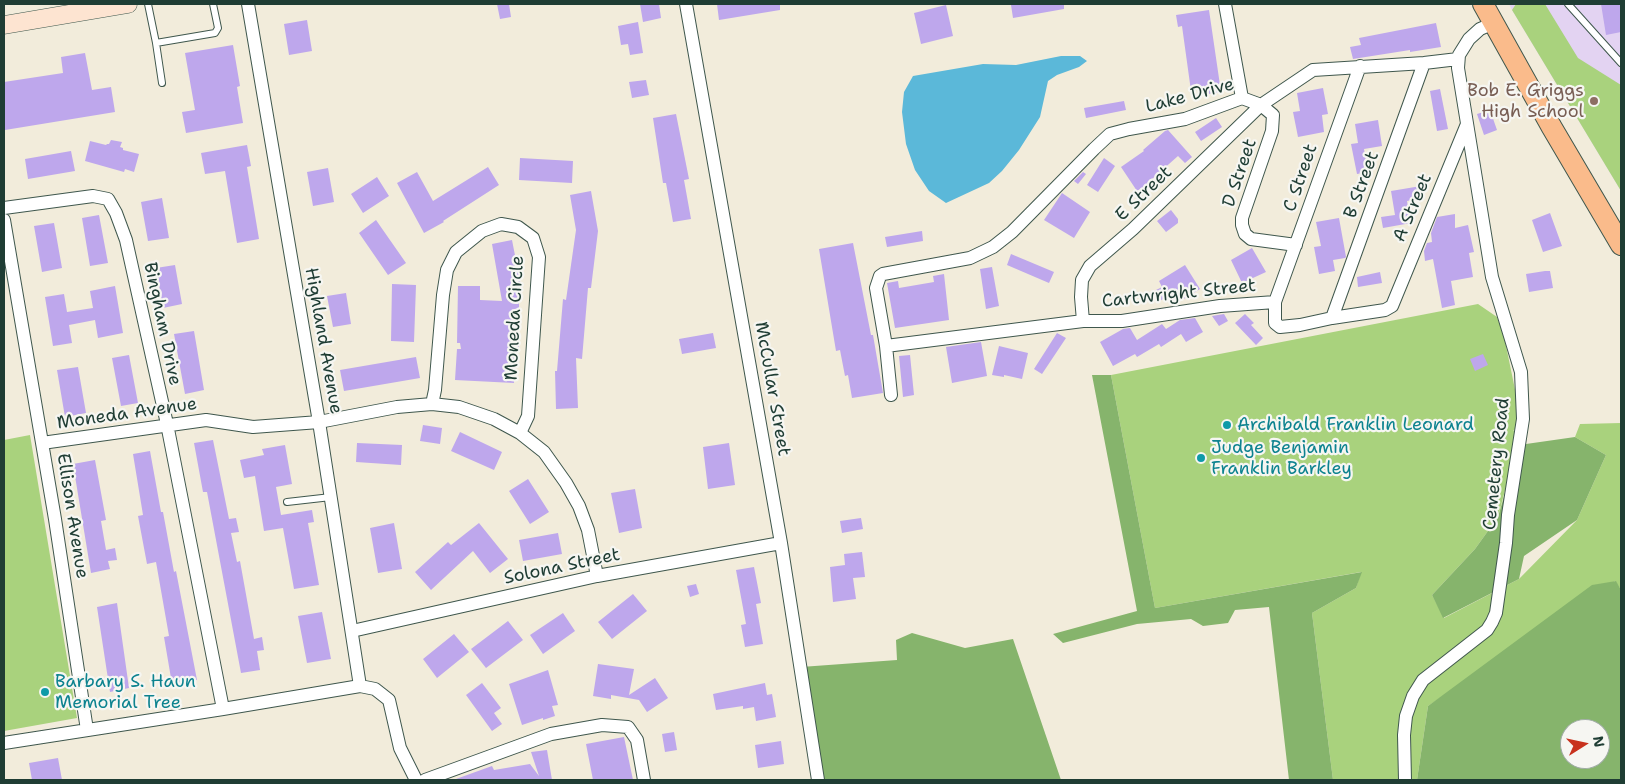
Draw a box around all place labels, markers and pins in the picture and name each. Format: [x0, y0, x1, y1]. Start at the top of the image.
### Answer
place label: Bob E. Griggs High School [1467, 80, 1584, 122]
marker: Bob E. Griggs High School [1588, 95, 1600, 107]
place label: Archibald Franklin Leonard [1237, 414, 1474, 436]
marker: Archibald Franklin Leonard [1221, 419, 1233, 431]
place label: Judge Benjamin Franklin Barkley [1211, 437, 1352, 479]
marker: Judge Benjamin Franklin Barkley [1195, 452, 1207, 464]
place label: Barbary S. Haun Memorial Tree [55, 671, 196, 714]
marker: Barbary S. Haun Memorial Tree [39, 686, 51, 698]

